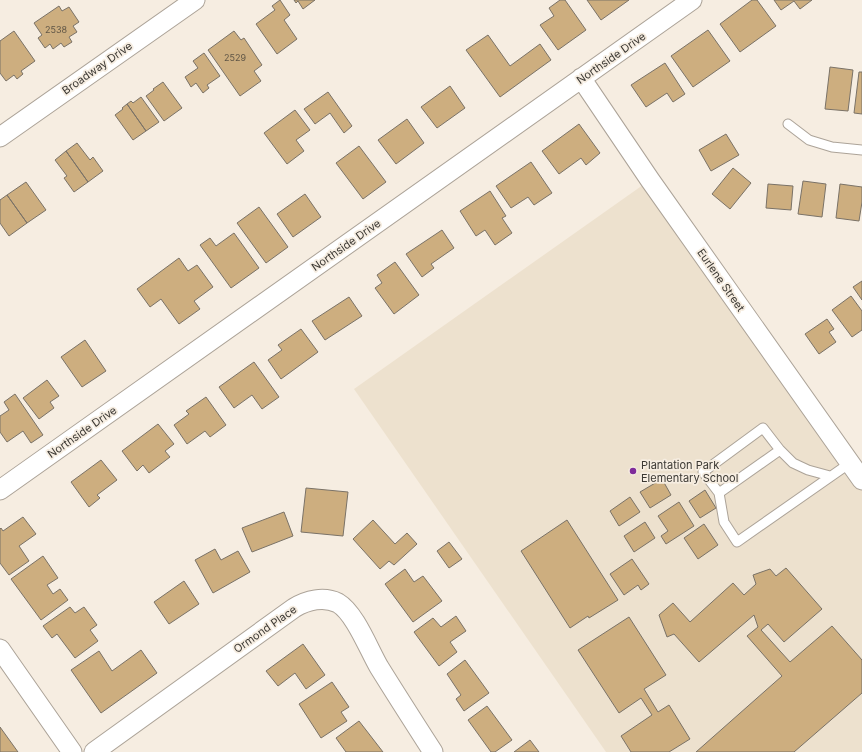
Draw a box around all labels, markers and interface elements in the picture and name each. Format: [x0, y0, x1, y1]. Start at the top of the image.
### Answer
house number: 2538 [45, 24, 67, 35]
street label: Northside Drive [574, 29, 648, 87]
street label: Broadway Drive [59, 39, 135, 97]
house number: 2529 [224, 52, 246, 63]
street label: Northside Drive [309, 216, 383, 274]
street label: Eurlene Street [694, 246, 748, 314]
street label: Northside Drive [45, 403, 119, 461]
place label: Plantation Park Elementary School [641, 458, 738, 485]
marker: Plantation Park Elementary School [628, 466, 638, 476]
street label: Ormond Place [231, 602, 299, 656]

